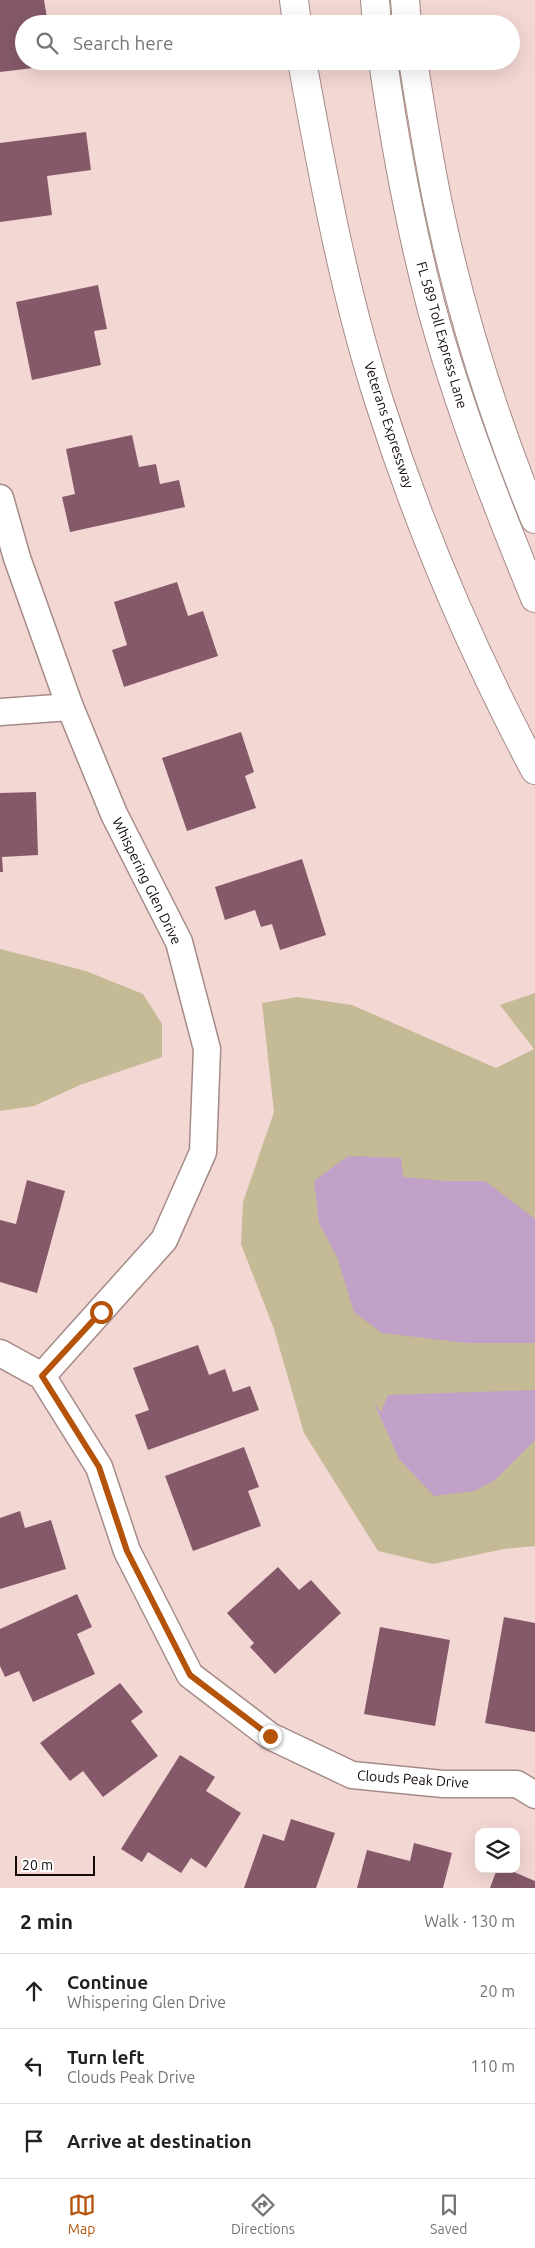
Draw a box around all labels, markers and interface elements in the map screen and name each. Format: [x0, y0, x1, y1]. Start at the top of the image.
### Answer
search box [15, 15, 520, 70]
icon: search [33, 29, 61, 57]
text: Search here [73, 32, 173, 54]
street label: FL 589 Toll Express Lane [413, 260, 471, 410]
street label: Veterans Expressway [361, 360, 417, 491]
street label: Whispering Glen Drive [109, 815, 185, 947]
route start [90, 1301, 113, 1324]
route end [259, 1725, 282, 1748]
street label: Clouds Peak Drive [356, 1767, 470, 1791]
map controls [475, 1828, 520, 1873]
button: layers [475, 1828, 520, 1873]
scale bar [15, 1853, 95, 1876]
text: 20 m [22, 1857, 53, 1873]
text: 2 min [20, 1909, 73, 1933]
text: Walk · 130 m [424, 1912, 515, 1930]
text: Continue [67, 1971, 148, 1993]
icon: ahead [20, 1977, 48, 2005]
text: 20 m [479, 1982, 515, 2000]
text: Whispering Glen Drive [67, 1993, 226, 2011]
text: Turn left [67, 2046, 145, 2068]
icon: left [20, 2052, 48, 2080]
text: 110 m [470, 2057, 515, 2075]
text: Clouds Peak Drive [67, 2068, 195, 2086]
icon: arrive [20, 2127, 48, 2155]
text: Arrive at destination [67, 2130, 252, 2152]
tab: Map [68, 2191, 96, 2237]
tab: Directions [231, 2191, 295, 2237]
tab: Saved [430, 2191, 467, 2237]

